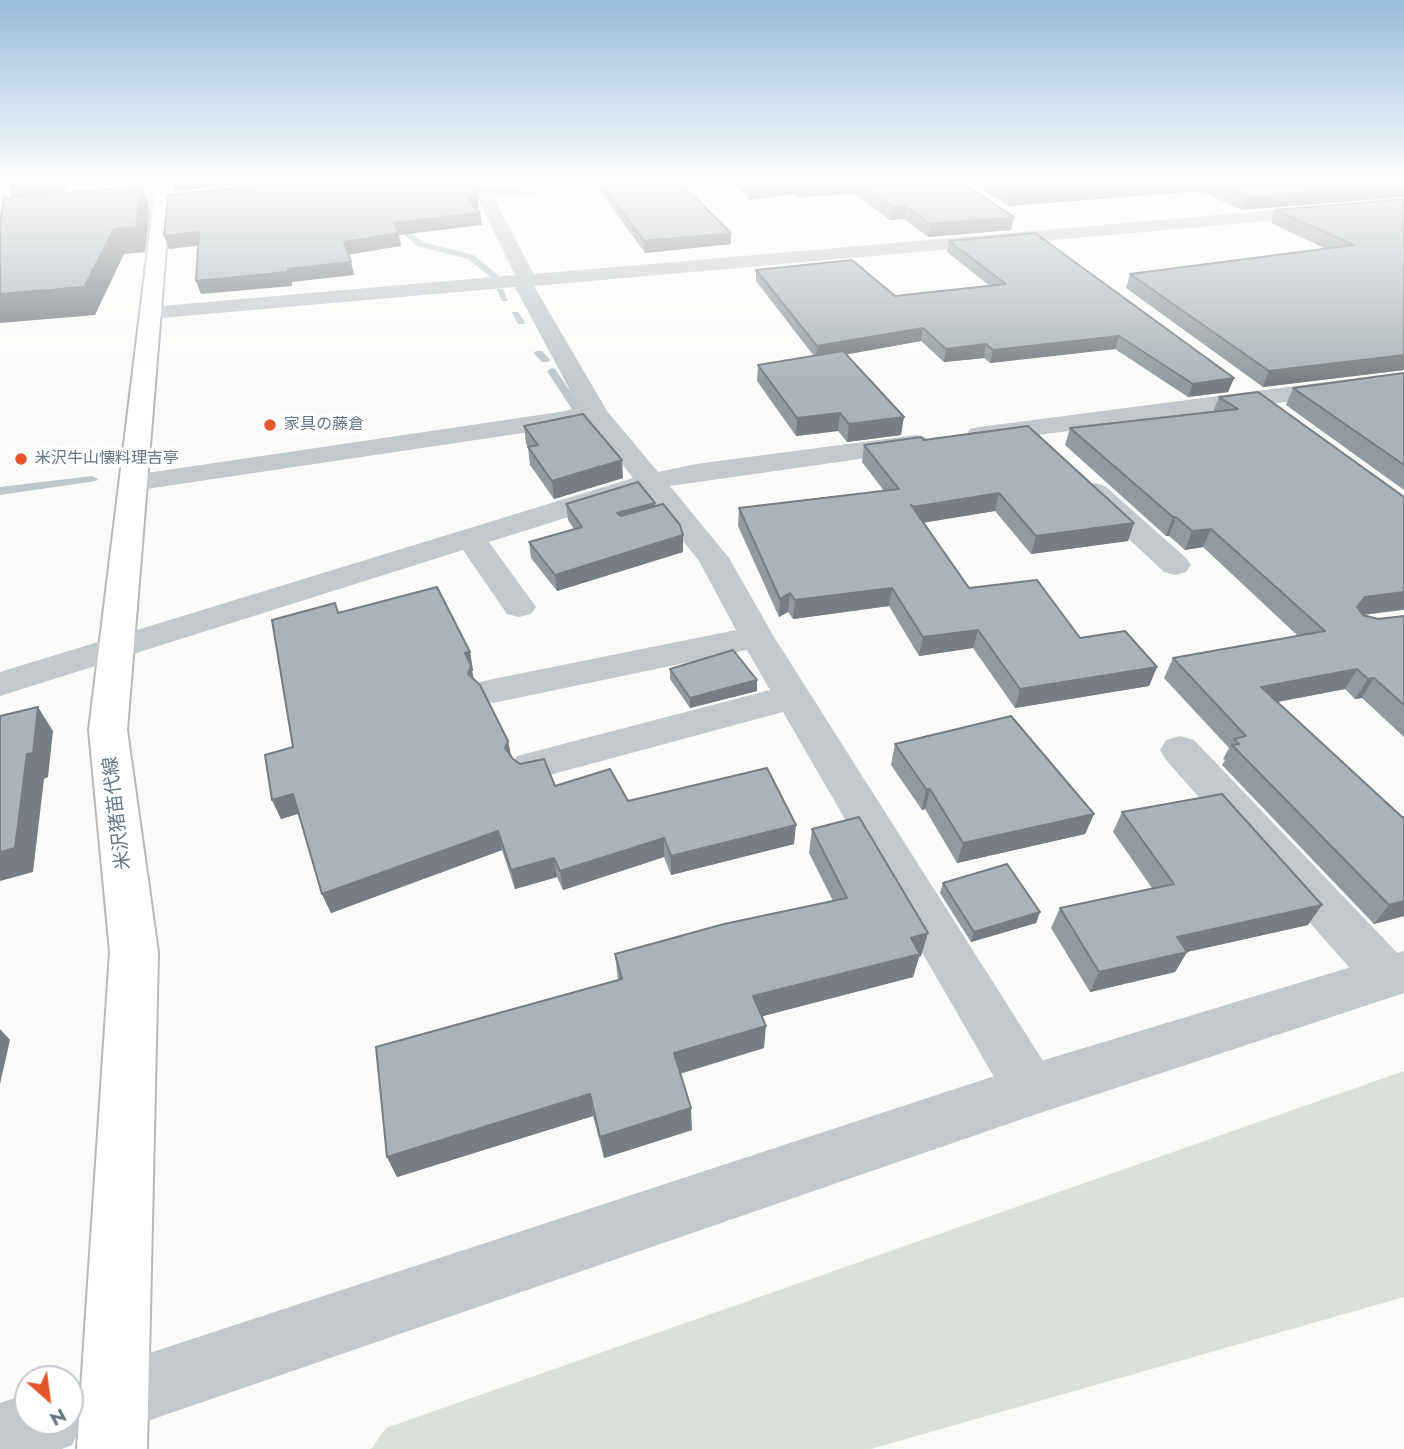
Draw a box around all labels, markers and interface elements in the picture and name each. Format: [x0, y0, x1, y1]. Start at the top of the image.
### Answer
place label: 家具の藤倉 [284, 415, 364, 435]
marker: 家具の藤倉 [262, 417, 278, 433]
place label: 米沢牛山懐料理吉亭 [35, 449, 179, 469]
marker: 米沢牛山懐料理吉亭 [13, 451, 29, 467]
street label: 米沢猪苗代線 [100, 755, 136, 871]
north arrow [14, 1365, 84, 1435]
text: N [45, 1402, 71, 1433]

